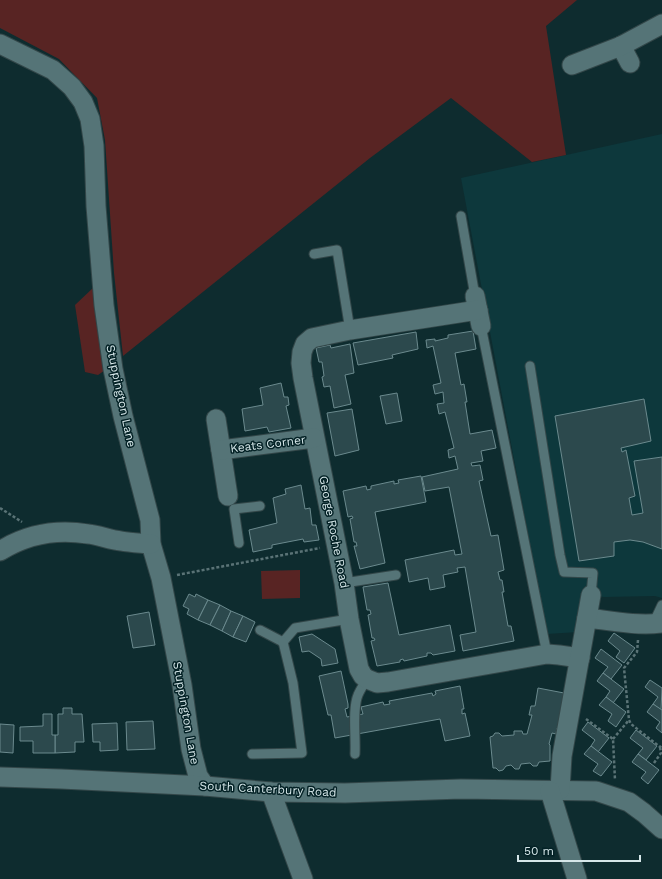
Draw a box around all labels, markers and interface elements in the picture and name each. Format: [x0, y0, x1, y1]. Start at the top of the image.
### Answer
street label: Stuppington Lane [103, 344, 139, 449]
street label: Keats Corner [229, 432, 307, 456]
street label: George Roche Road [316, 475, 352, 589]
street label: Stuppington Lane [170, 660, 202, 766]
street label: South Canterbury Road [199, 778, 337, 800]
scale bar [518, 837, 640, 863]
text: 50 m [524, 844, 554, 858]

